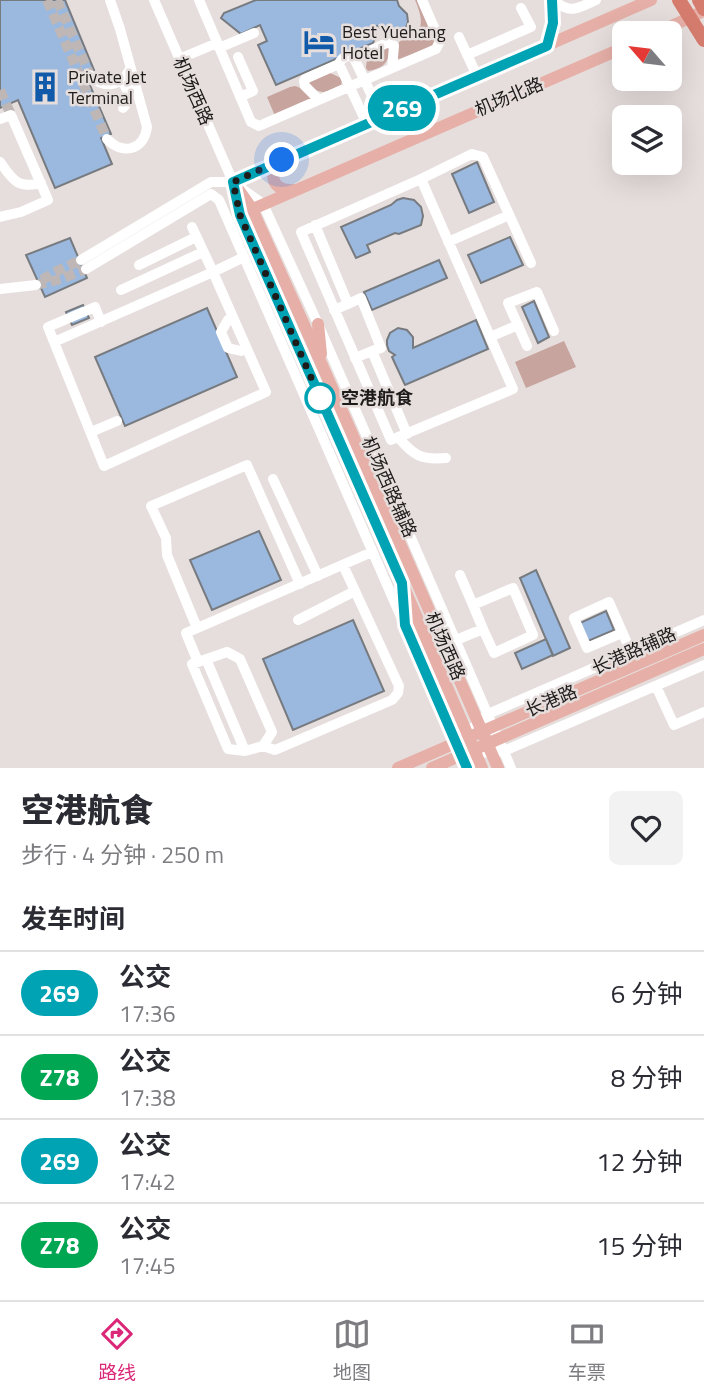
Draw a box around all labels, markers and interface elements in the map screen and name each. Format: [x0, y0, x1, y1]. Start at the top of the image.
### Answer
place label: Best Yuehang Hotel [342, 18, 446, 66]
north arrow [612, 21, 682, 91]
map controls [612, 21, 682, 175]
hotel icon: Best Yuehang Hotel [302, 25, 336, 59]
street label: 机场西路 [166, 52, 220, 129]
place label: Private Jet Terminal [68, 63, 147, 111]
building icon: Private Jet Terminal [28, 70, 62, 104]
street label: 机场北路 [470, 70, 547, 123]
line badge: 269 [362, 85, 442, 131]
text: 269 [382, 90, 422, 126]
button: layers [612, 105, 682, 175]
your location [264, 142, 299, 177]
marker: 空港航食 [305, 383, 335, 413]
place label: 空港航食 [341, 384, 413, 411]
street label: 机场西路辅路 [355, 432, 424, 542]
street label: 机场西路 [418, 607, 472, 684]
street label: 长港路辅路 [587, 620, 680, 681]
street label: 长港路 [521, 678, 581, 724]
text: 空港航食 [21, 785, 153, 835]
button: heart [609, 791, 683, 865]
text: 步行 · 4 分钟 · 250 m [21, 837, 224, 872]
text: 发车时间 [21, 899, 125, 938]
text: 公交 [119, 957, 171, 996]
text: 6 分钟 [611, 974, 683, 1013]
text: 269 [39, 975, 80, 1011]
text: 17:36 [119, 996, 176, 1031]
text: 公交 [119, 1041, 171, 1080]
text: 8 分钟 [611, 1058, 683, 1097]
text: Z78 [40, 1059, 79, 1095]
text: 17:38 [119, 1080, 176, 1115]
text: 公交 [119, 1125, 171, 1164]
text: 12 分钟 [596, 1142, 683, 1181]
text: 269 [39, 1143, 80, 1179]
text: 17:42 [119, 1164, 176, 1199]
text: 公交 [119, 1209, 171, 1248]
text: 15 分钟 [596, 1226, 683, 1265]
text: Z78 [40, 1227, 79, 1263]
text: 17:45 [119, 1248, 176, 1283]
tab: 路线 [98, 1315, 136, 1386]
tab: 地图 [333, 1315, 371, 1386]
tab: 车票 [568, 1315, 606, 1386]

